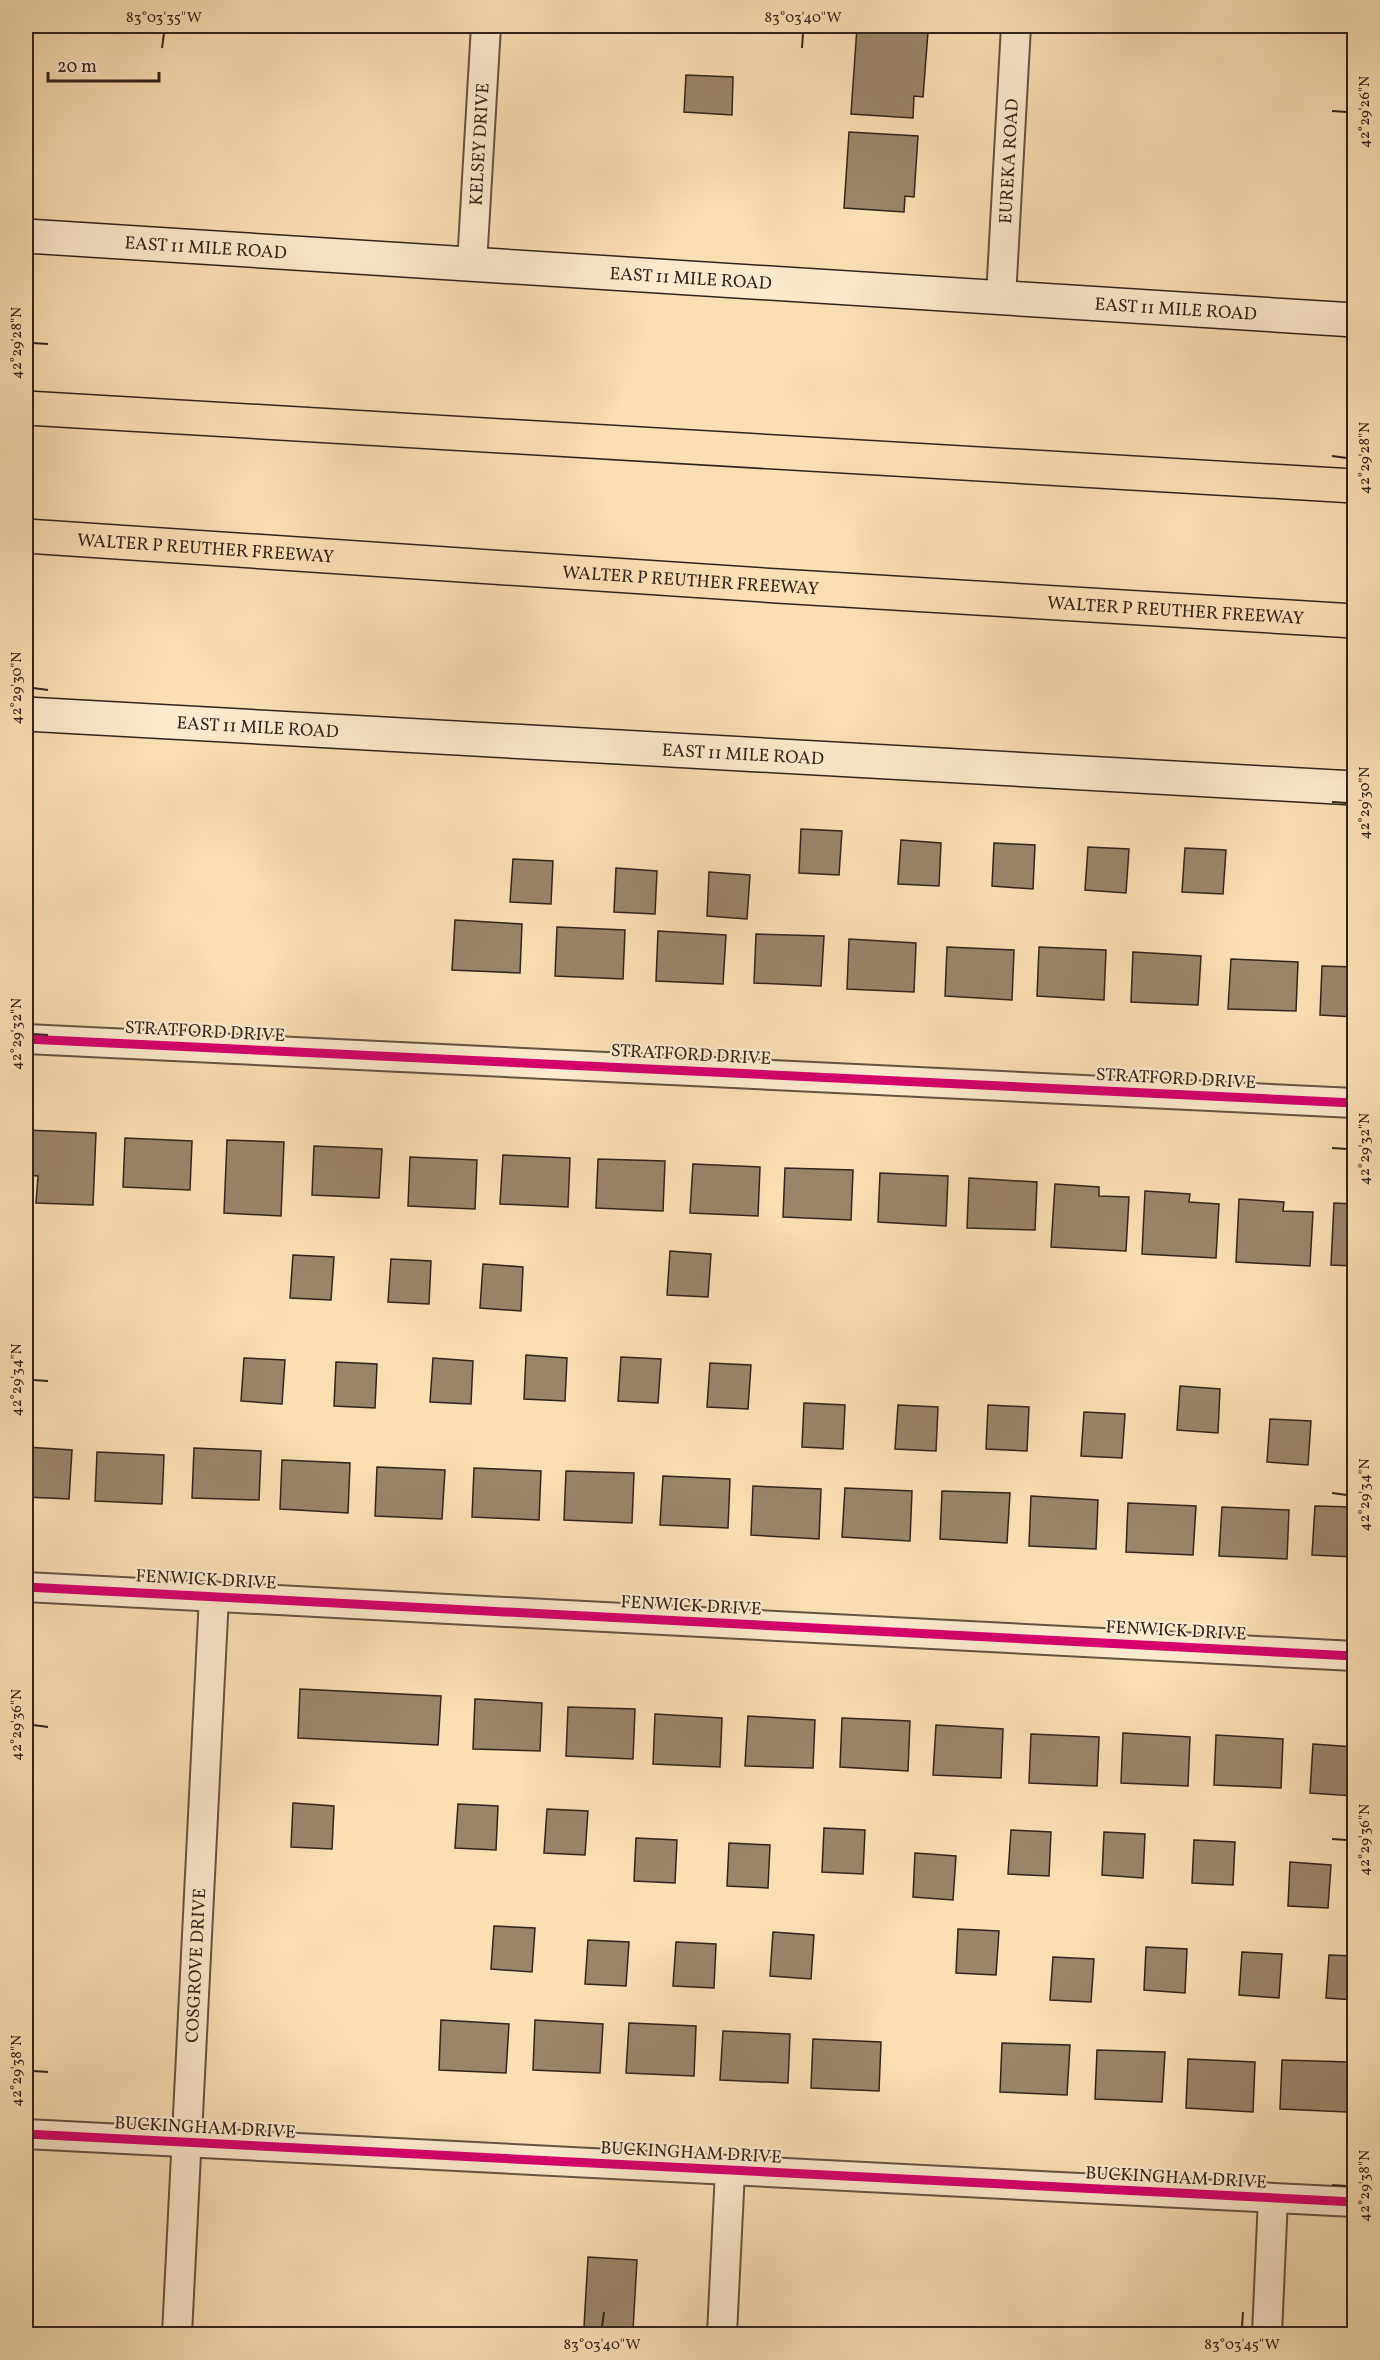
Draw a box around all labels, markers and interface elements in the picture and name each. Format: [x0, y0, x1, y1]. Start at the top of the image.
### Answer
text: 83°03'35"W [126, 8, 202, 29]
text: 83°03'40"W [764, 8, 842, 29]
scale bar [48, 45, 159, 83]
text: 20 m [57, 55, 97, 80]
text: 42°29'26"N [1355, 76, 1376, 148]
street label: KELSEY DRIVE [464, 82, 497, 206]
street label: EUREKA ROAD [994, 98, 1026, 225]
street label: EAST 11 MILE ROAD [124, 231, 287, 266]
street label: EAST 11 MILE ROAD [609, 262, 772, 297]
street label: EAST 11 MILE ROAD [1094, 293, 1257, 328]
text: 42°29'28"N [7, 307, 28, 379]
text: 42°29'28"N [1355, 422, 1376, 494]
street label: WALTER P REUTHER FREEWAY [76, 528, 335, 570]
street label: WALTER P REUTHER FREEWAY [561, 561, 820, 602]
street label: WALTER P REUTHER FREEWAY [1046, 591, 1305, 632]
text: 42°29'30"N [7, 652, 28, 724]
street label: EAST 11 MILE ROAD [176, 711, 339, 745]
street label: EAST 11 MILE ROAD [661, 738, 825, 772]
text: 42°29'30"N [1355, 767, 1376, 839]
text: 42°29'32"N [7, 998, 28, 1070]
street label: STRATFORD DRIVE [124, 1016, 286, 1049]
street label: STRATFORD DRIVE [610, 1039, 772, 1072]
street label: STRATFORD DRIVE [1095, 1063, 1257, 1096]
text: 42°29'32"N [1355, 1113, 1376, 1185]
text: 42°29'34"N [7, 1343, 28, 1417]
text: 42°29'34"N [1355, 1458, 1376, 1532]
street label: FENWICK DRIVE [135, 1564, 277, 1597]
street label: FENWICK DRIVE [620, 1590, 762, 1623]
street label: FENWICK DRIVE [1105, 1615, 1247, 1648]
text: 42°29'36"N [7, 1689, 28, 1761]
text: 42°29'36"N [1355, 1804, 1376, 1876]
street label: COSGROVE DRIVE [181, 1888, 213, 2043]
text: 42°29'38"N [7, 2035, 28, 2107]
street label: BUCKINGHAM DRIVE [114, 2111, 297, 2146]
street label: BUCKINGHAM DRIVE [600, 2136, 783, 2171]
text: 42°29'38"N [1355, 2150, 1376, 2222]
street label: BUCKINGHAM DRIVE [1085, 2161, 1268, 2196]
text: 83°03'40"W [563, 2335, 641, 2356]
text: 83°03'45"W [1204, 2335, 1280, 2356]

